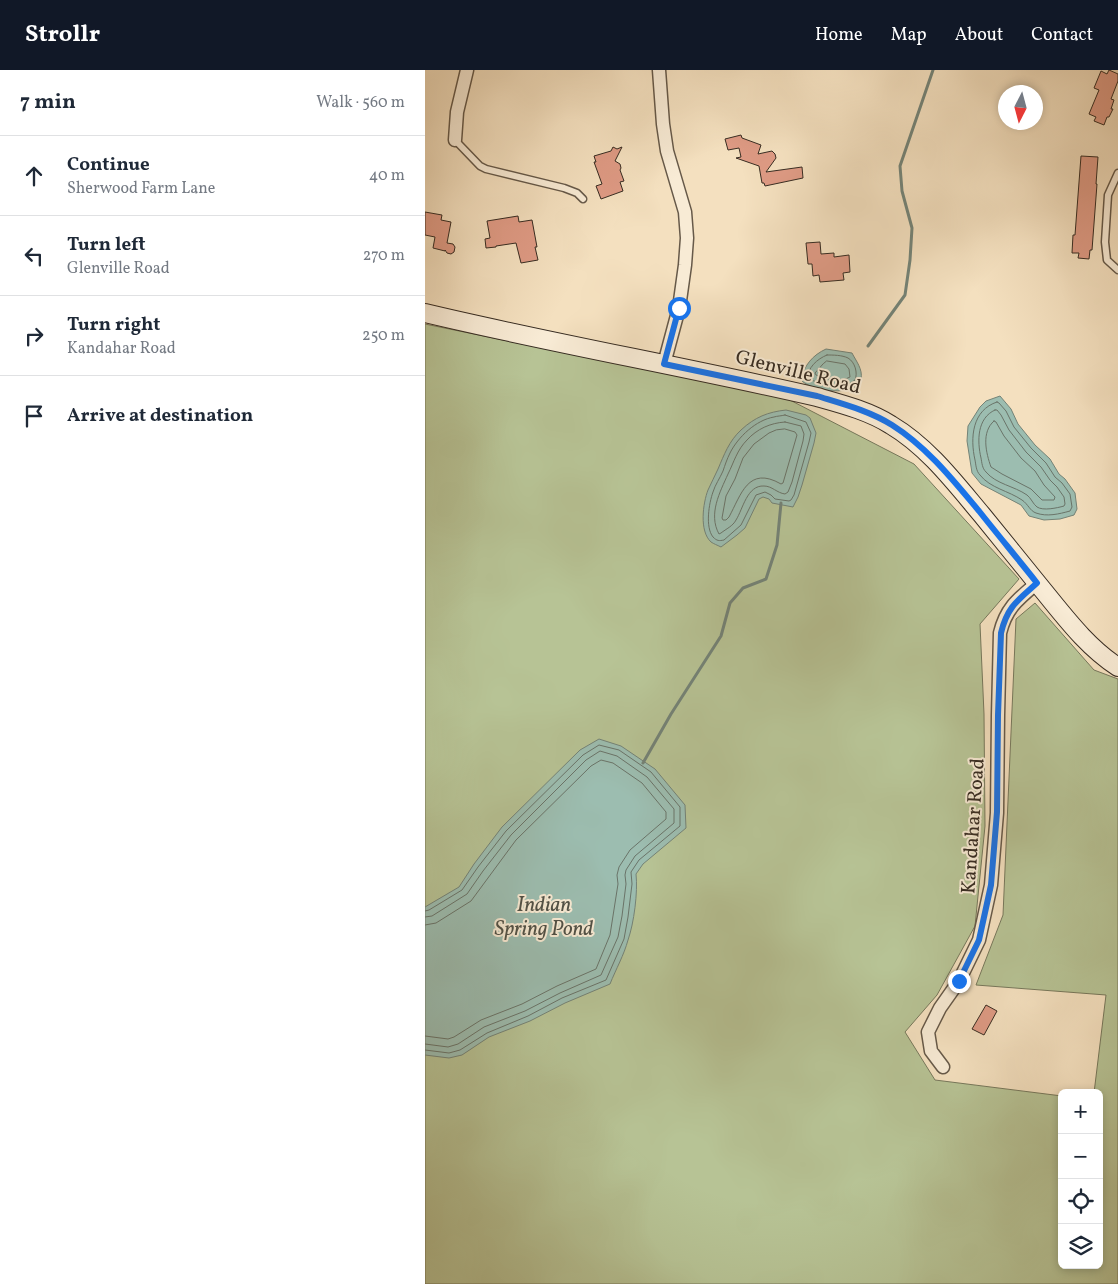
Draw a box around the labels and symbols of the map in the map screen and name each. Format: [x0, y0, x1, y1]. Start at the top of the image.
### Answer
north arrow [998, 85, 1043, 130]
route start [668, 297, 691, 320]
street label: Glenville Road [732, 344, 864, 402]
street label: Kandahar Road [955, 757, 993, 895]
water label: Indian Spring Pond [495, 891, 593, 944]
route end [948, 970, 971, 993]

